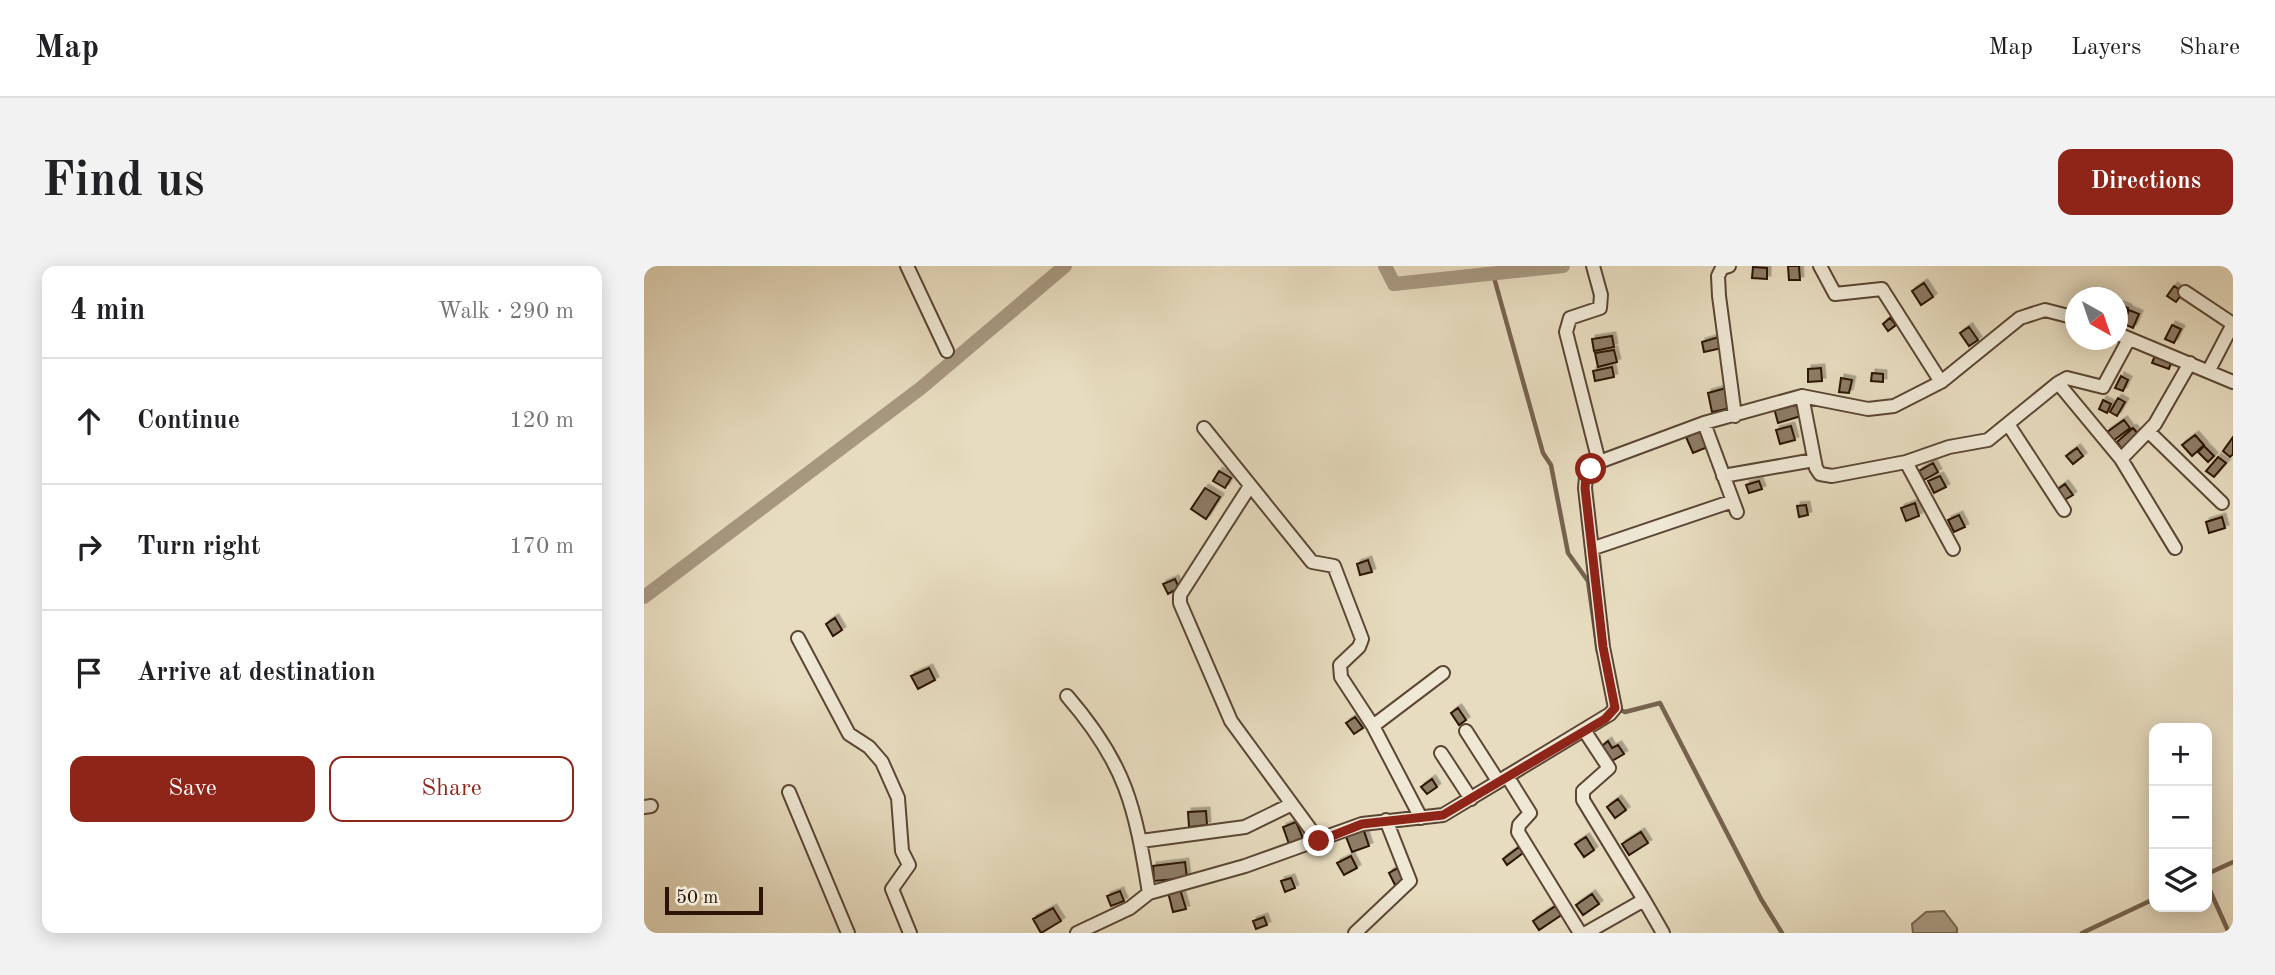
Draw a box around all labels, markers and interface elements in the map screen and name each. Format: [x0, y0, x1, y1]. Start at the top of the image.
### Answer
text: Map [35, 32, 99, 65]
text: Map [1989, 36, 2033, 60]
text: Layers [2071, 36, 2141, 60]
text: Share [2179, 36, 2240, 60]
button: Directions [2058, 149, 2233, 215]
text: Find us [42, 158, 205, 207]
north arrow [2065, 287, 2128, 350]
text: 4 min [70, 296, 145, 326]
text: Walk · 290 m [438, 300, 574, 323]
icon: ahead [70, 402, 108, 440]
text: Continue [137, 408, 240, 434]
text: 120 m [509, 409, 574, 432]
route start [1575, 453, 1606, 484]
icon: right [70, 528, 108, 566]
text: Turn right [137, 534, 260, 560]
text: 170 m [509, 535, 574, 558]
icon: arrive [70, 654, 108, 692]
text: Arrive at destination [137, 660, 376, 686]
map controls [2149, 723, 2212, 912]
button: + [2149, 723, 2212, 786]
button: Save [70, 756, 315, 822]
button: Share [329, 756, 574, 822]
button: − [2149, 786, 2212, 849]
route end [1303, 825, 1334, 856]
button: layers [2149, 849, 2212, 912]
scale bar [665, 884, 763, 916]
text: 50 m [676, 889, 718, 908]

